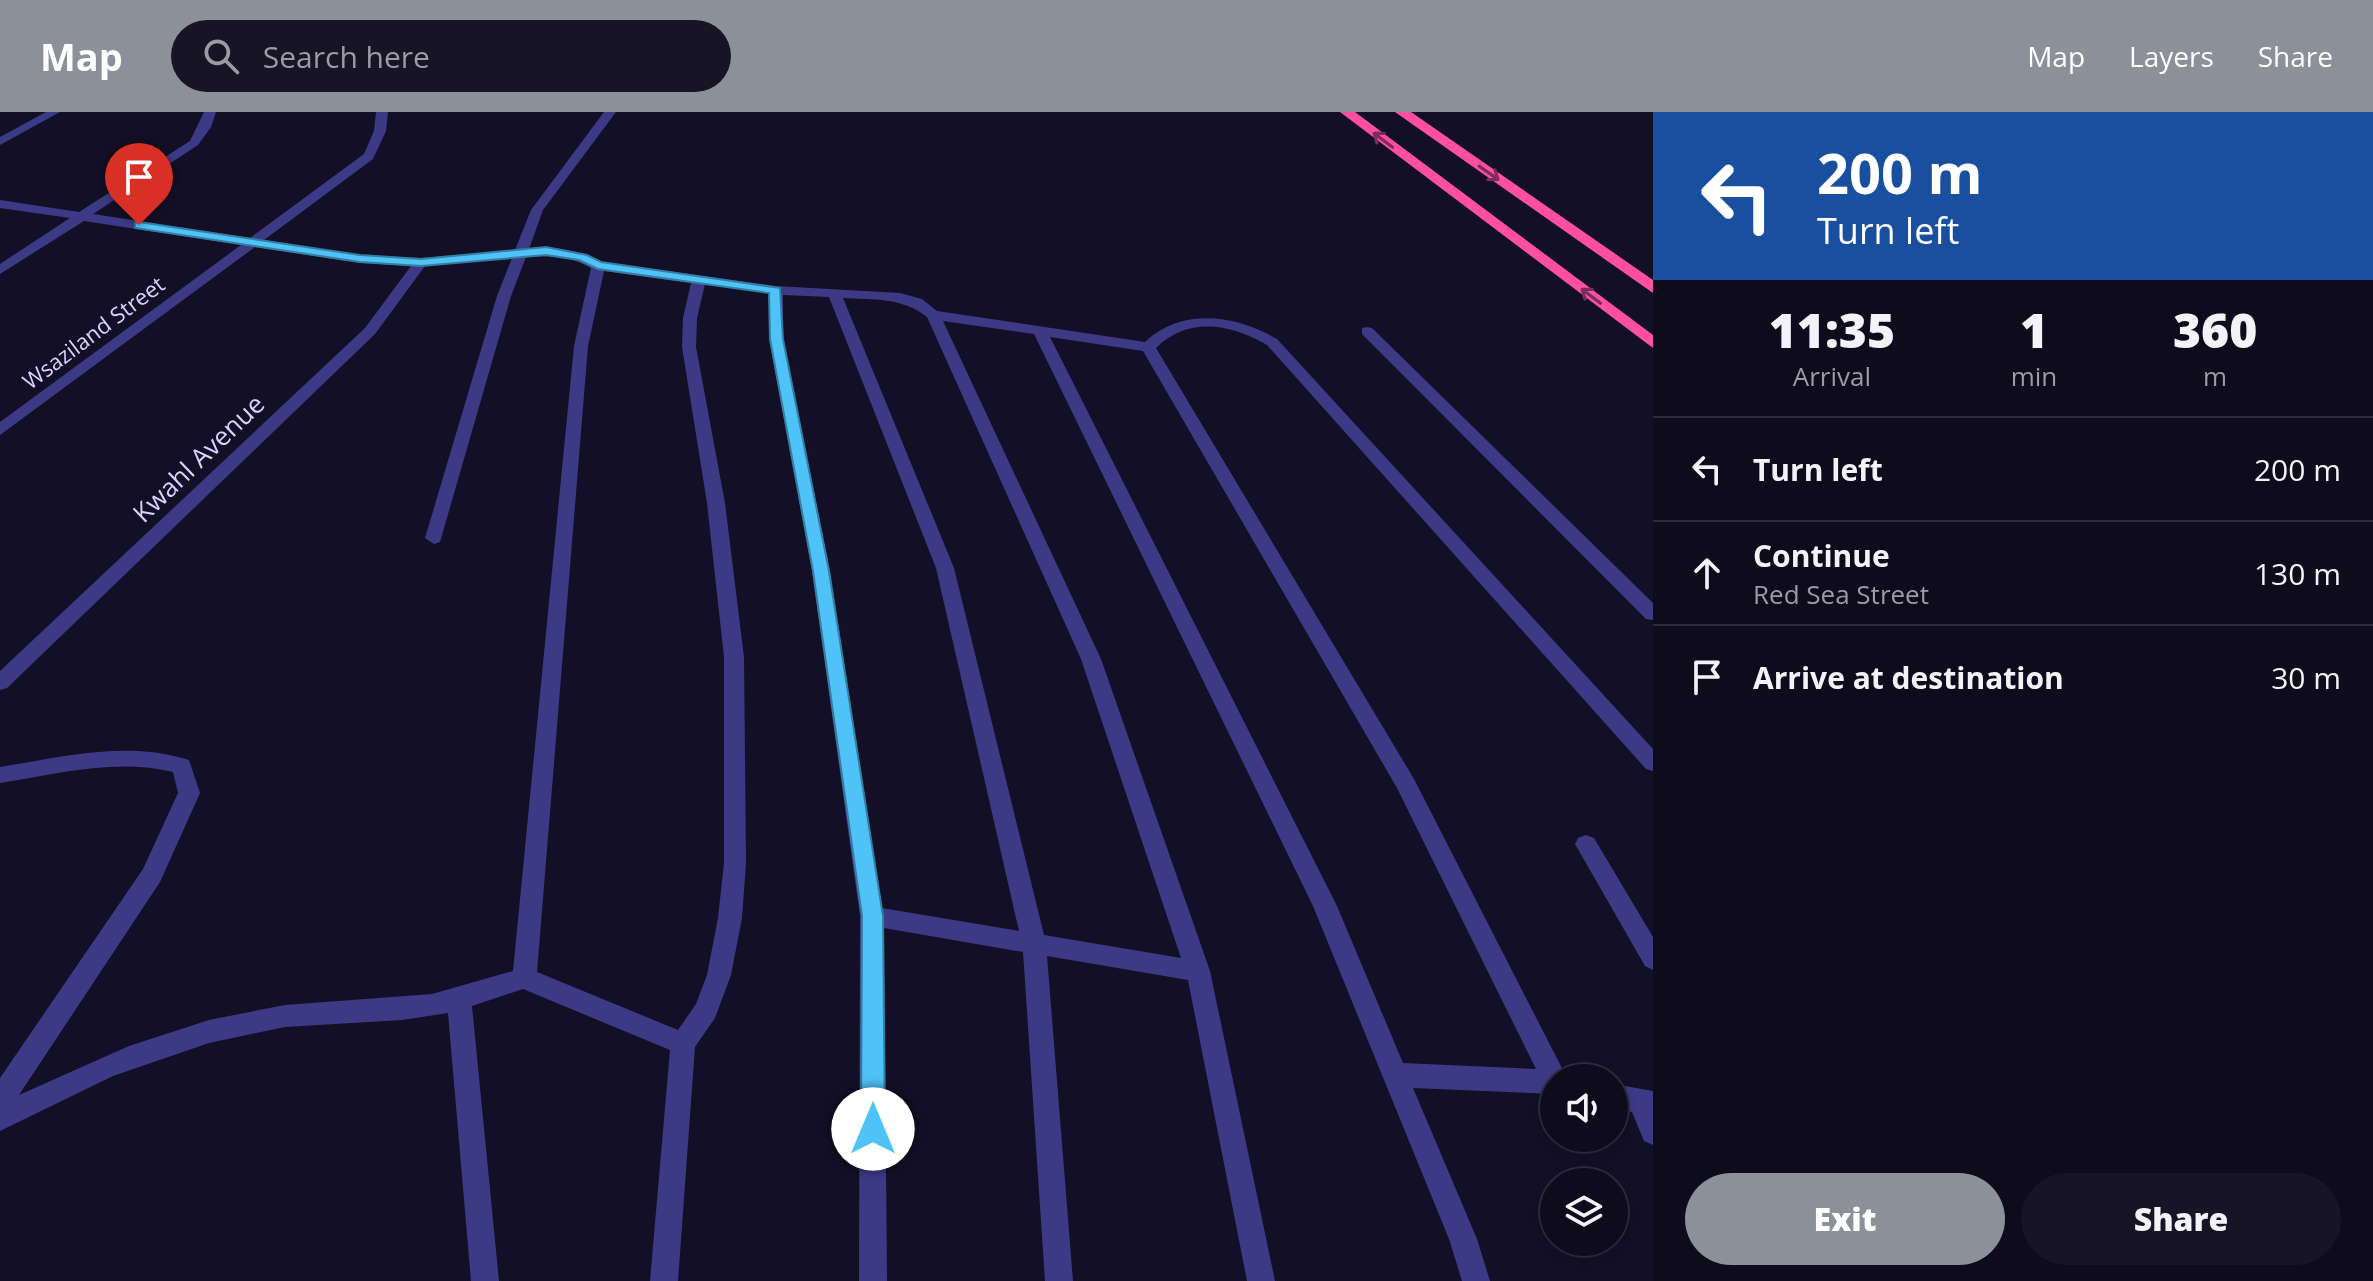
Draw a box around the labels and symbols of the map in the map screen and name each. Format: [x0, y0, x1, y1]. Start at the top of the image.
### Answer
one-way arrow [1373, 131, 1395, 148]
pin [105, 143, 173, 225]
one-way arrow [1477, 165, 1499, 181]
street label: Wsaziland Street [16, 269, 170, 395]
one-way arrow [1581, 288, 1602, 305]
street label: Kwahl Avenue [124, 386, 272, 530]
position arrow [831, 1087, 915, 1171]

